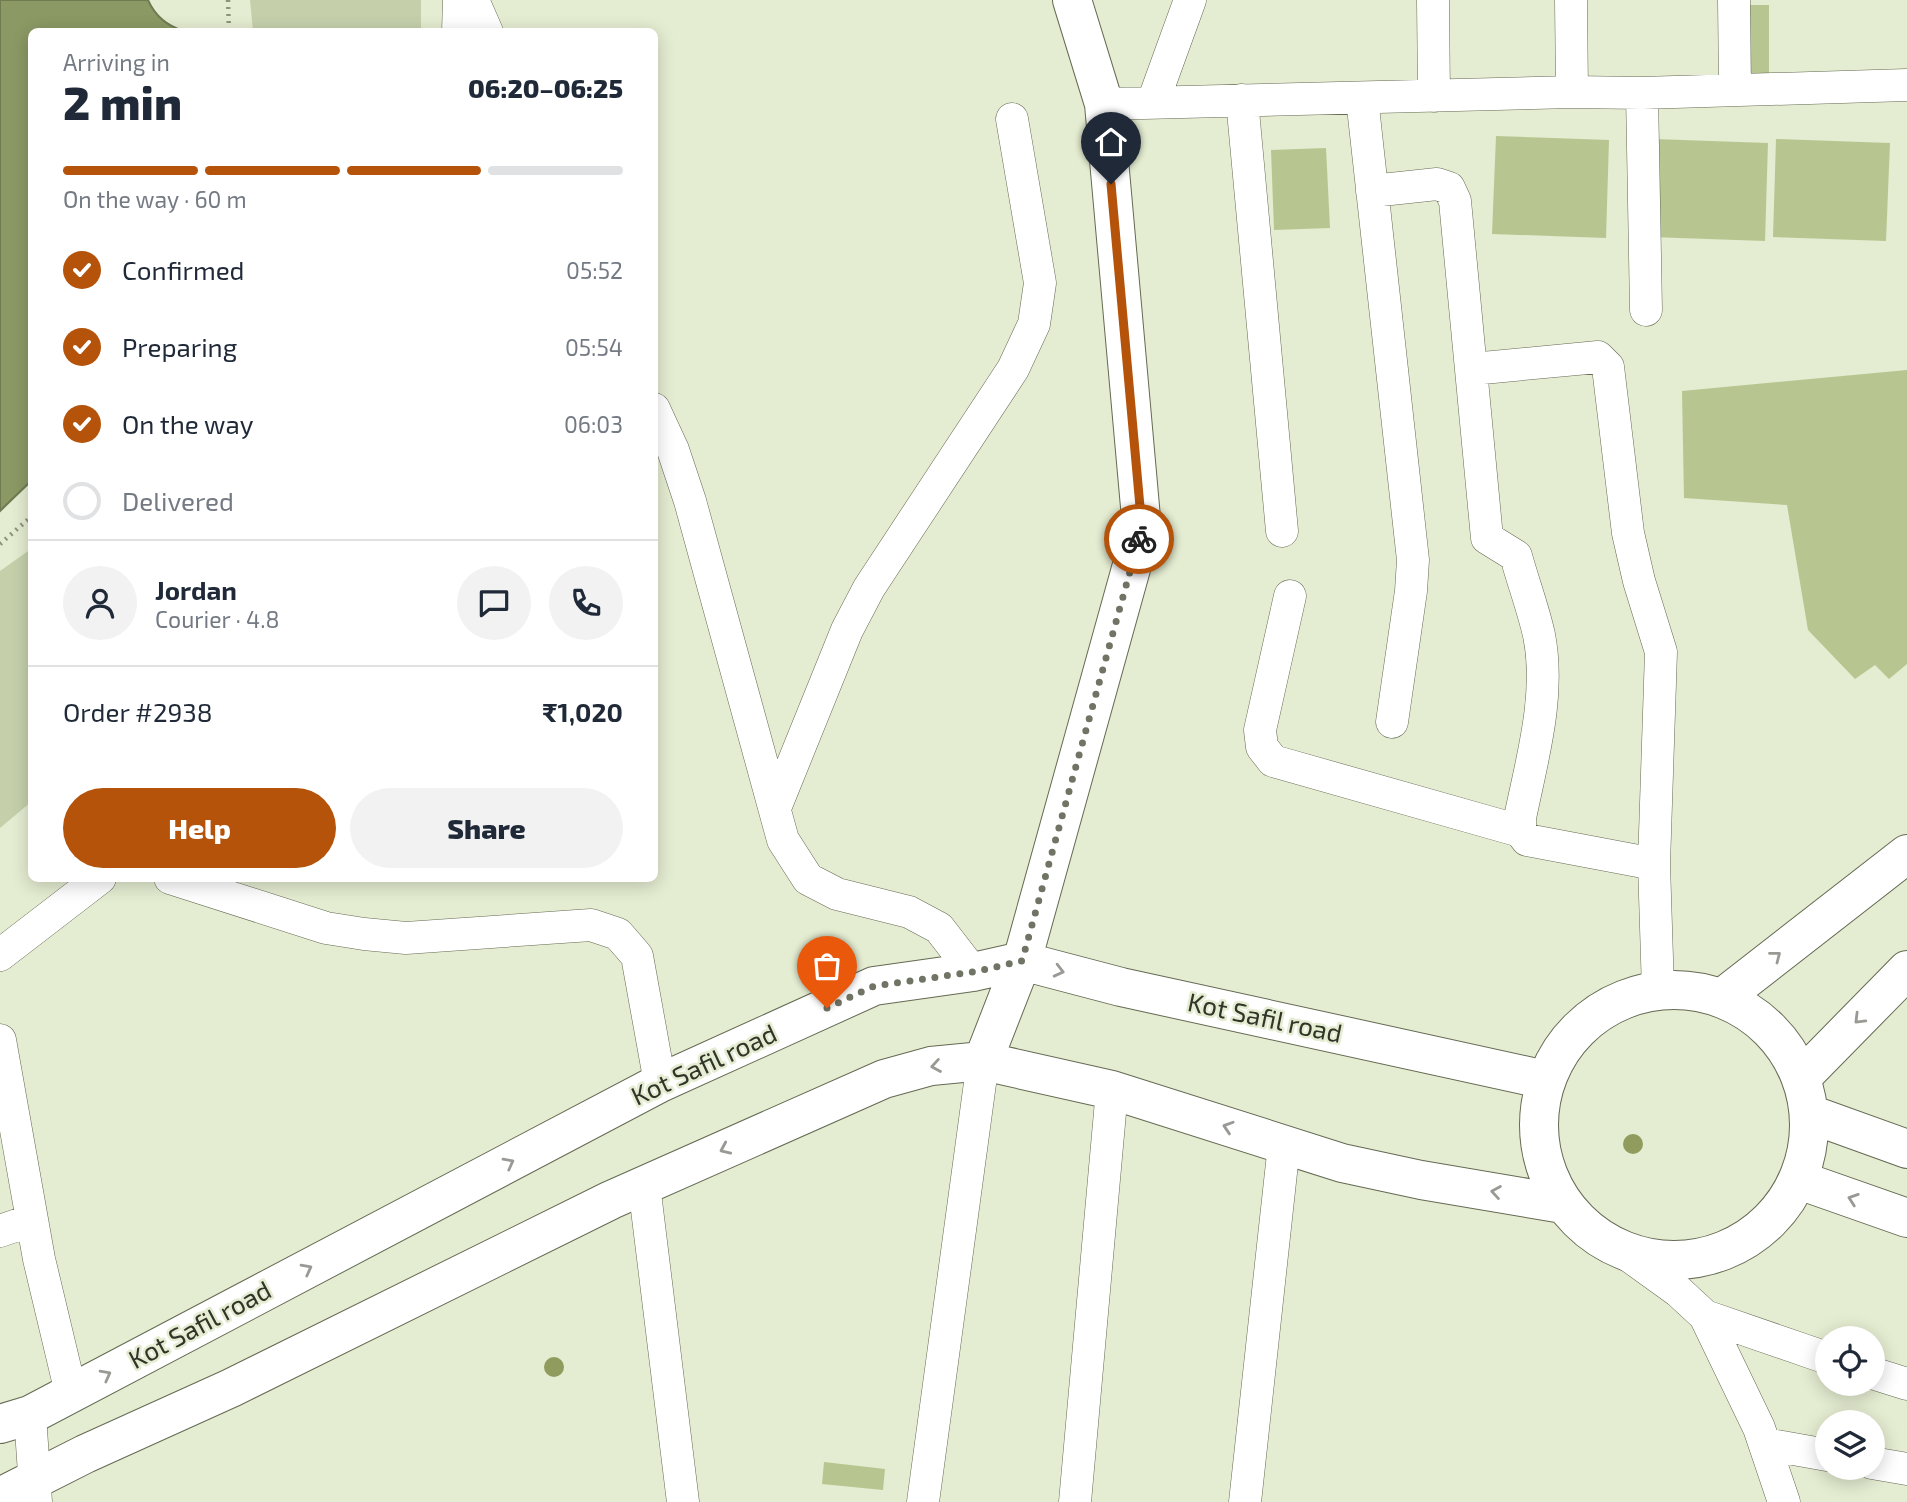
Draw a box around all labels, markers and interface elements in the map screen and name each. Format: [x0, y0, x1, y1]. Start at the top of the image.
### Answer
text: Arriving in [63, 48, 170, 76]
text: 06:20–06:25 [468, 72, 623, 103]
text: 2 min [63, 74, 182, 129]
pin [1081, 112, 1141, 184]
icon: home [1092, 123, 1130, 161]
text: On the way · 60 m [63, 185, 247, 213]
icon: check [63, 251, 101, 289]
text: Confirmed [122, 254, 245, 285]
text: 05:52 [566, 256, 623, 284]
icon: check [63, 328, 101, 366]
text: Preparing [122, 331, 237, 362]
text: 05:54 [565, 333, 623, 361]
icon: check [63, 405, 101, 443]
text: On the way [122, 408, 253, 439]
text: 06:03 [564, 410, 623, 438]
text: Delivered [122, 485, 234, 516]
courier [1104, 504, 1174, 574]
icon: bike [1120, 520, 1158, 558]
button: person [63, 566, 137, 640]
button: chat [457, 566, 531, 640]
button: phone [549, 566, 623, 640]
text: Jordan [155, 574, 237, 605]
text: Courier · 4.8 [155, 605, 279, 633]
text: Order #2938 [63, 696, 213, 727]
text: ₹1,020 [542, 696, 623, 727]
button: Help [63, 788, 336, 868]
button: Share [350, 788, 623, 868]
pin [797, 936, 857, 1008]
icon: bag [808, 947, 846, 985]
one-way arrow [1768, 951, 1781, 964]
one-way arrow [1053, 963, 1065, 977]
street label: Kot Safil road [1185, 985, 1345, 1048]
one-way arrow [1855, 1011, 1867, 1023]
street label: Kot Safil road [626, 1016, 781, 1111]
one-way arrow [930, 1058, 942, 1073]
one-way arrow [1222, 1121, 1235, 1135]
one-way arrow [720, 1141, 732, 1155]
one-way arrow [501, 1158, 514, 1171]
one-way arrow [1490, 1185, 1502, 1200]
one-way arrow [1848, 1193, 1860, 1207]
one-way arrow [300, 1263, 312, 1277]
street label: Kot Safil road [123, 1273, 276, 1374]
map controls [1815, 1326, 1885, 1480]
button: locate [1815, 1326, 1885, 1396]
one-way arrow [99, 1369, 111, 1383]
button: layers [1815, 1410, 1885, 1480]

